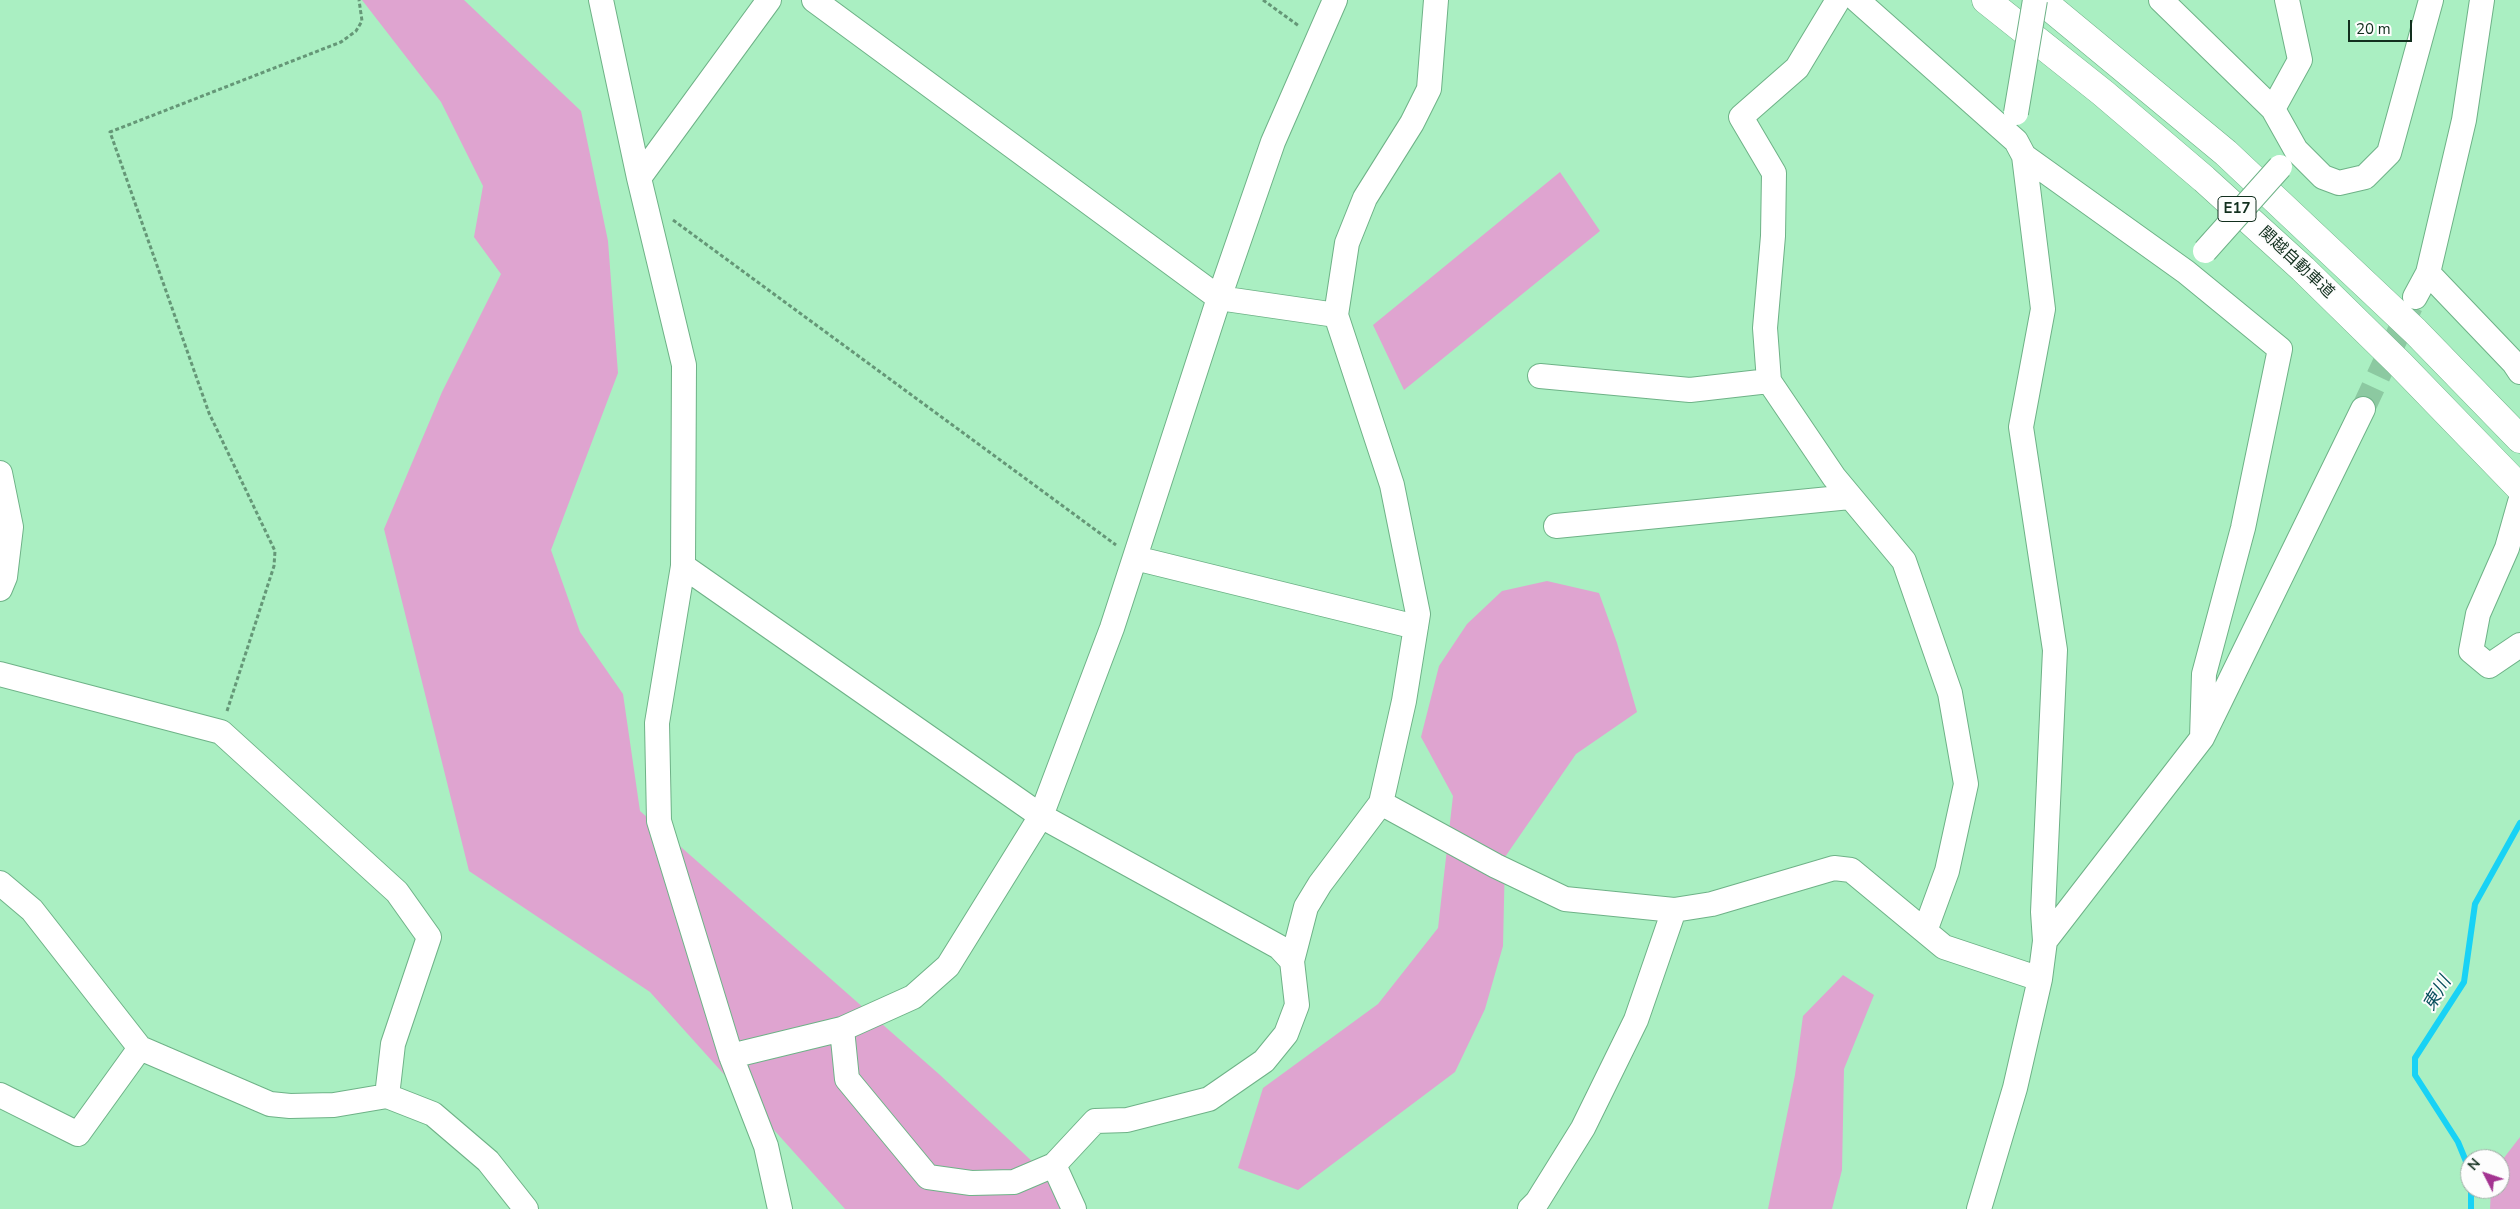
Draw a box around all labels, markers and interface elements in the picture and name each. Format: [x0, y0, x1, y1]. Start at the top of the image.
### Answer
scale bar [2350, 10, 2414, 42]
text: 20 m [2356, 19, 2391, 39]
road number: E17 [2218, 196, 2256, 222]
street label: 関越自動車道 [2254, 223, 2338, 303]
water label: 東川 [2419, 973, 2457, 1015]
north arrow [2460, 1149, 2510, 1199]
text: N [2463, 1154, 2485, 1175]

